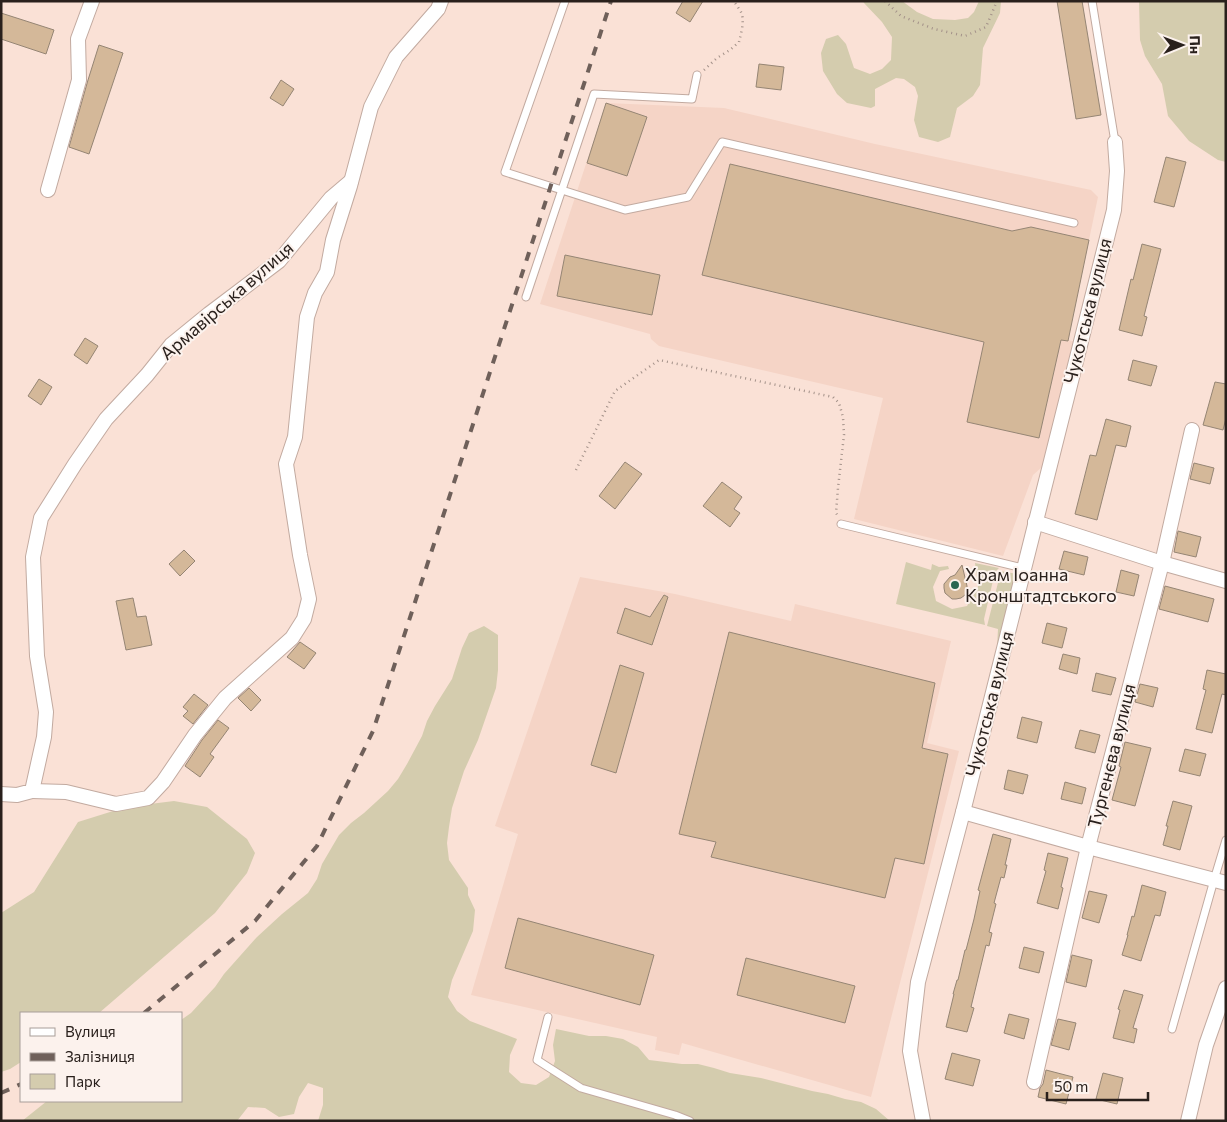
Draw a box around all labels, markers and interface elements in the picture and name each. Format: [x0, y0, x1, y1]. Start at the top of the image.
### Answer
north arrow [1157, 20, 1207, 70]
text: Пн [1187, 35, 1204, 54]
street label: Армавірська вулиця [155, 236, 297, 364]
street label: Чукотська вулиця [1058, 236, 1116, 386]
place label: Храм Іоанна Кронштадтського [965, 563, 1117, 606]
marker: Храм Іоанна Кронштадтського [949, 579, 961, 591]
street label: Чукотська вулиця [960, 629, 1018, 779]
street label: Тургенєва вулиця [1082, 681, 1140, 830]
legend [20, 1012, 182, 1102]
text: Вулиця [65, 1022, 116, 1040]
text: Залізниця [65, 1047, 135, 1065]
scale bar [1047, 1070, 1148, 1102]
text: Парк [65, 1072, 101, 1090]
text: 50 m [1054, 1077, 1088, 1095]

